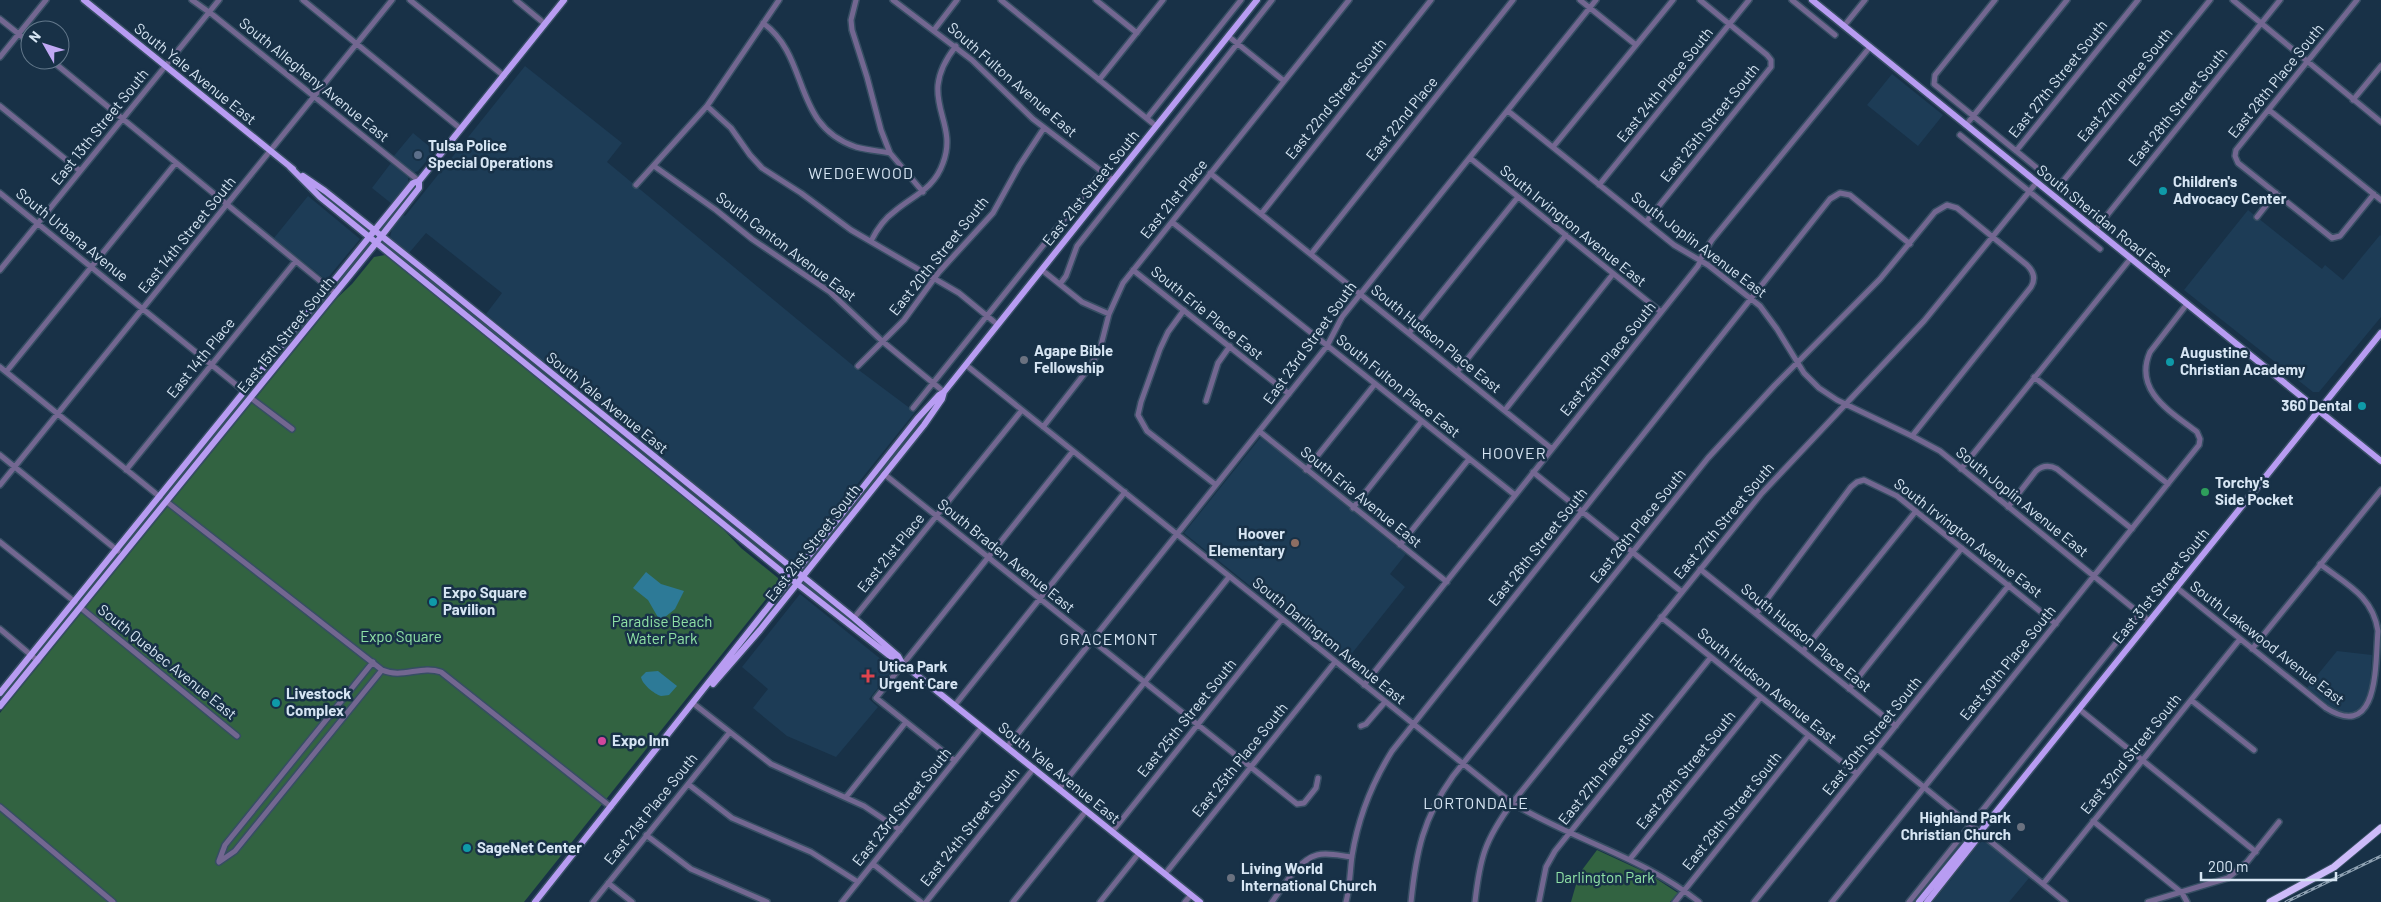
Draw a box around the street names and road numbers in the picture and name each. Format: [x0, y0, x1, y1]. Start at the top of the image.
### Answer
street label: South Allegheny Avenue East [236, 13, 393, 145]
street label: East 27th Street South [2004, 16, 2110, 141]
street label: South Fulton Avenue East [944, 18, 1081, 140]
street label: South Yale Avenue East [131, 19, 260, 128]
street label: East 28th Place South [2224, 19, 2327, 141]
street label: East 24th Place South [1612, 23, 1716, 145]
street label: East 27th Place South [2073, 24, 2176, 145]
street label: East 22nd Street South [1281, 34, 1389, 162]
street label: East 28th Street South [2124, 43, 2231, 169]
street label: East 25th Street South [1656, 60, 1763, 185]
street label: East 13th Street South [47, 65, 152, 188]
street label: East 22nd Place [1362, 73, 1441, 164]
street label: East 21st Street South [1038, 126, 1142, 249]
street label: East 21st Place [1136, 155, 1211, 242]
street label: South Sheridan Road East [2034, 160, 2176, 280]
street label: South Irvington Avenue East [1497, 161, 1650, 290]
street label: East 14th Street South [134, 172, 239, 296]
street label: South Urbana Avenue [13, 183, 132, 285]
street label: South Joplin Avenue East [1628, 187, 1771, 301]
street label: South Canton Avenue East [713, 188, 860, 305]
street label: East 20th Street South [885, 192, 992, 319]
street label: South Erie Place East [1148, 261, 1267, 363]
street label: East 15th Street South [233, 273, 338, 396]
street label: East 23rd Street South [1259, 278, 1360, 407]
street label: South Hudson Place East [1368, 280, 1505, 396]
street label: East 25th Place South [1556, 298, 1659, 419]
street label: East 14th Place [162, 314, 238, 401]
street label: South Fulton Place East [1333, 330, 1464, 441]
street label: South Yale Avenue East [543, 348, 672, 457]
street label: South Erie Avenue East [1297, 442, 1426, 551]
street label: South Joplin Avenue East [1953, 442, 2092, 560]
street label: East 27th Street South [1669, 458, 1777, 582]
street label: East 26th Place South [1586, 465, 1689, 586]
street label: South Irvington Avenue East [1891, 474, 2046, 601]
street label: East 21st Street South [761, 480, 864, 605]
street label: East 26th Street South [1484, 484, 1591, 609]
street label: South Braden Avenue East [934, 494, 1079, 616]
street label: East 21st Place [853, 509, 928, 596]
street label: East 31st Street South [2108, 524, 2212, 647]
street label: South Darlington Avenue East [1249, 573, 1410, 708]
street label: South Lakewood Avenue East [2187, 576, 2348, 708]
street label: South Hudson Place East [1738, 579, 1875, 695]
street label: South Quebec Avenue East [95, 600, 241, 723]
street label: East 30th Place South [1955, 601, 2059, 723]
street label: South Hudson Avenue East [1694, 623, 1841, 747]
street label: East 25th Street South [1133, 655, 1240, 780]
street label: East 30th Street South [1818, 672, 1925, 798]
street label: East 32nd Street South [2076, 689, 2184, 817]
street label: East 25th Place South [1188, 699, 1291, 820]
street label: East 28th Street South [1632, 706, 1739, 832]
street label: East 27th Place South [1554, 707, 1657, 828]
street label: South Yale Avenue East [995, 718, 1124, 827]
street label: East 23rd Street South [848, 744, 955, 869]
street label: East 29th Street South [1678, 747, 1785, 873]
street label: East 21st Place South [600, 749, 701, 868]
street label: East 24th Street South [916, 763, 1023, 889]

